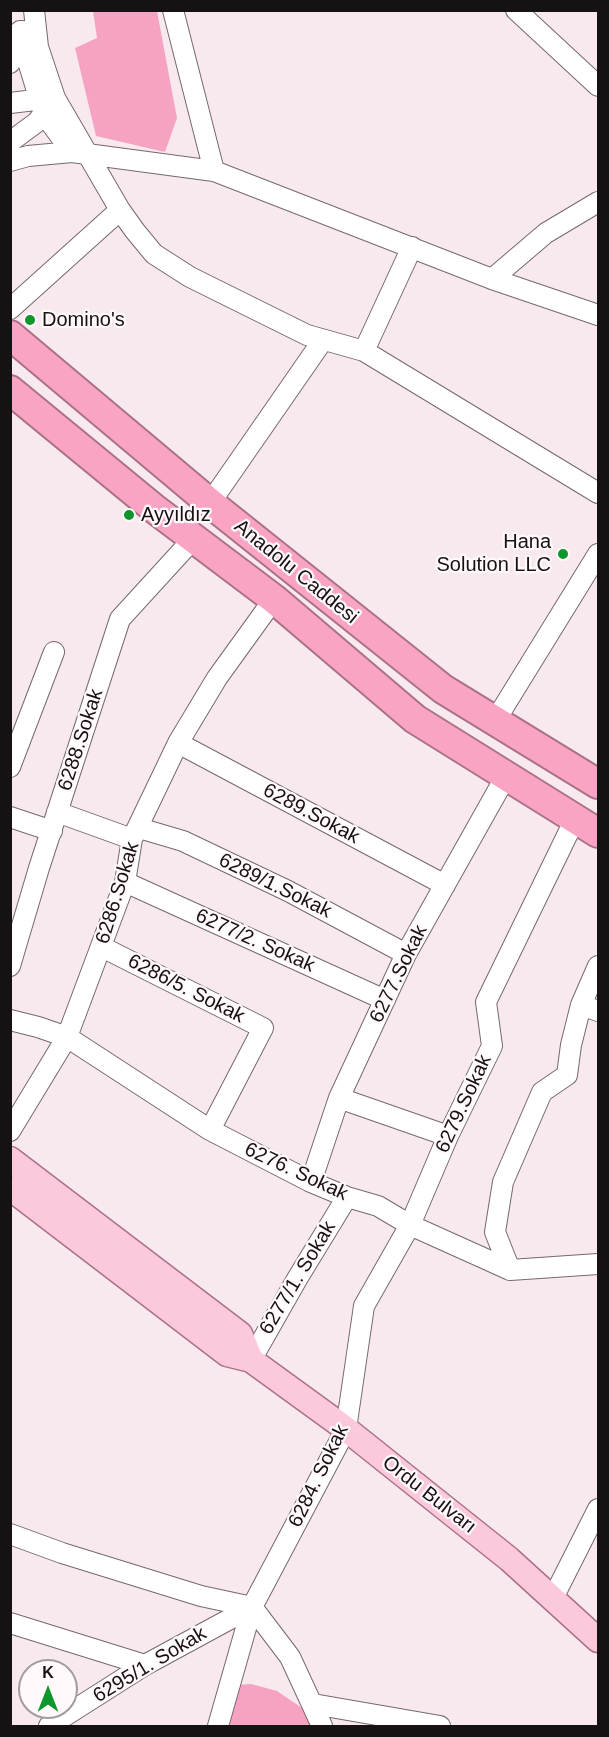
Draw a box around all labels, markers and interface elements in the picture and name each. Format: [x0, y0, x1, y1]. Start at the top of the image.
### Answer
place label: Domino's [42, 308, 125, 332]
marker: Domino's [23, 313, 37, 327]
place label: Ayyıldız [141, 503, 211, 527]
marker: Ayyıldız [122, 508, 136, 522]
street label: Anadolu Caddesi [229, 515, 363, 629]
place label: Hana Solution LLC [436, 530, 551, 577]
marker: Hana Solution LLC [556, 547, 570, 561]
street label: 6288.Sokak [53, 686, 109, 794]
street label: 6289.Sokak [259, 779, 363, 849]
street label: 6286.Sokak [91, 839, 145, 947]
street label: 6289/1.Sokak [215, 848, 335, 924]
street label: 6277/2. Sokak [192, 904, 318, 978]
street label: 6277.Sokak [365, 921, 433, 1027]
street label: 6286/5. Sokak [124, 949, 248, 1029]
street label: 6279.Sokak [431, 1051, 497, 1157]
street label: 6276. Sokak [241, 1138, 351, 1206]
street label: 6277/1. Sokak [255, 1217, 341, 1339]
street label: 6284. Sokak [284, 1421, 354, 1531]
street label: Ordu Bulvarı [377, 1451, 481, 1539]
street label: 6295/1. Sokak [89, 1622, 211, 1708]
north arrow [18, 1659, 78, 1719]
text: K [42, 1664, 54, 1681]

